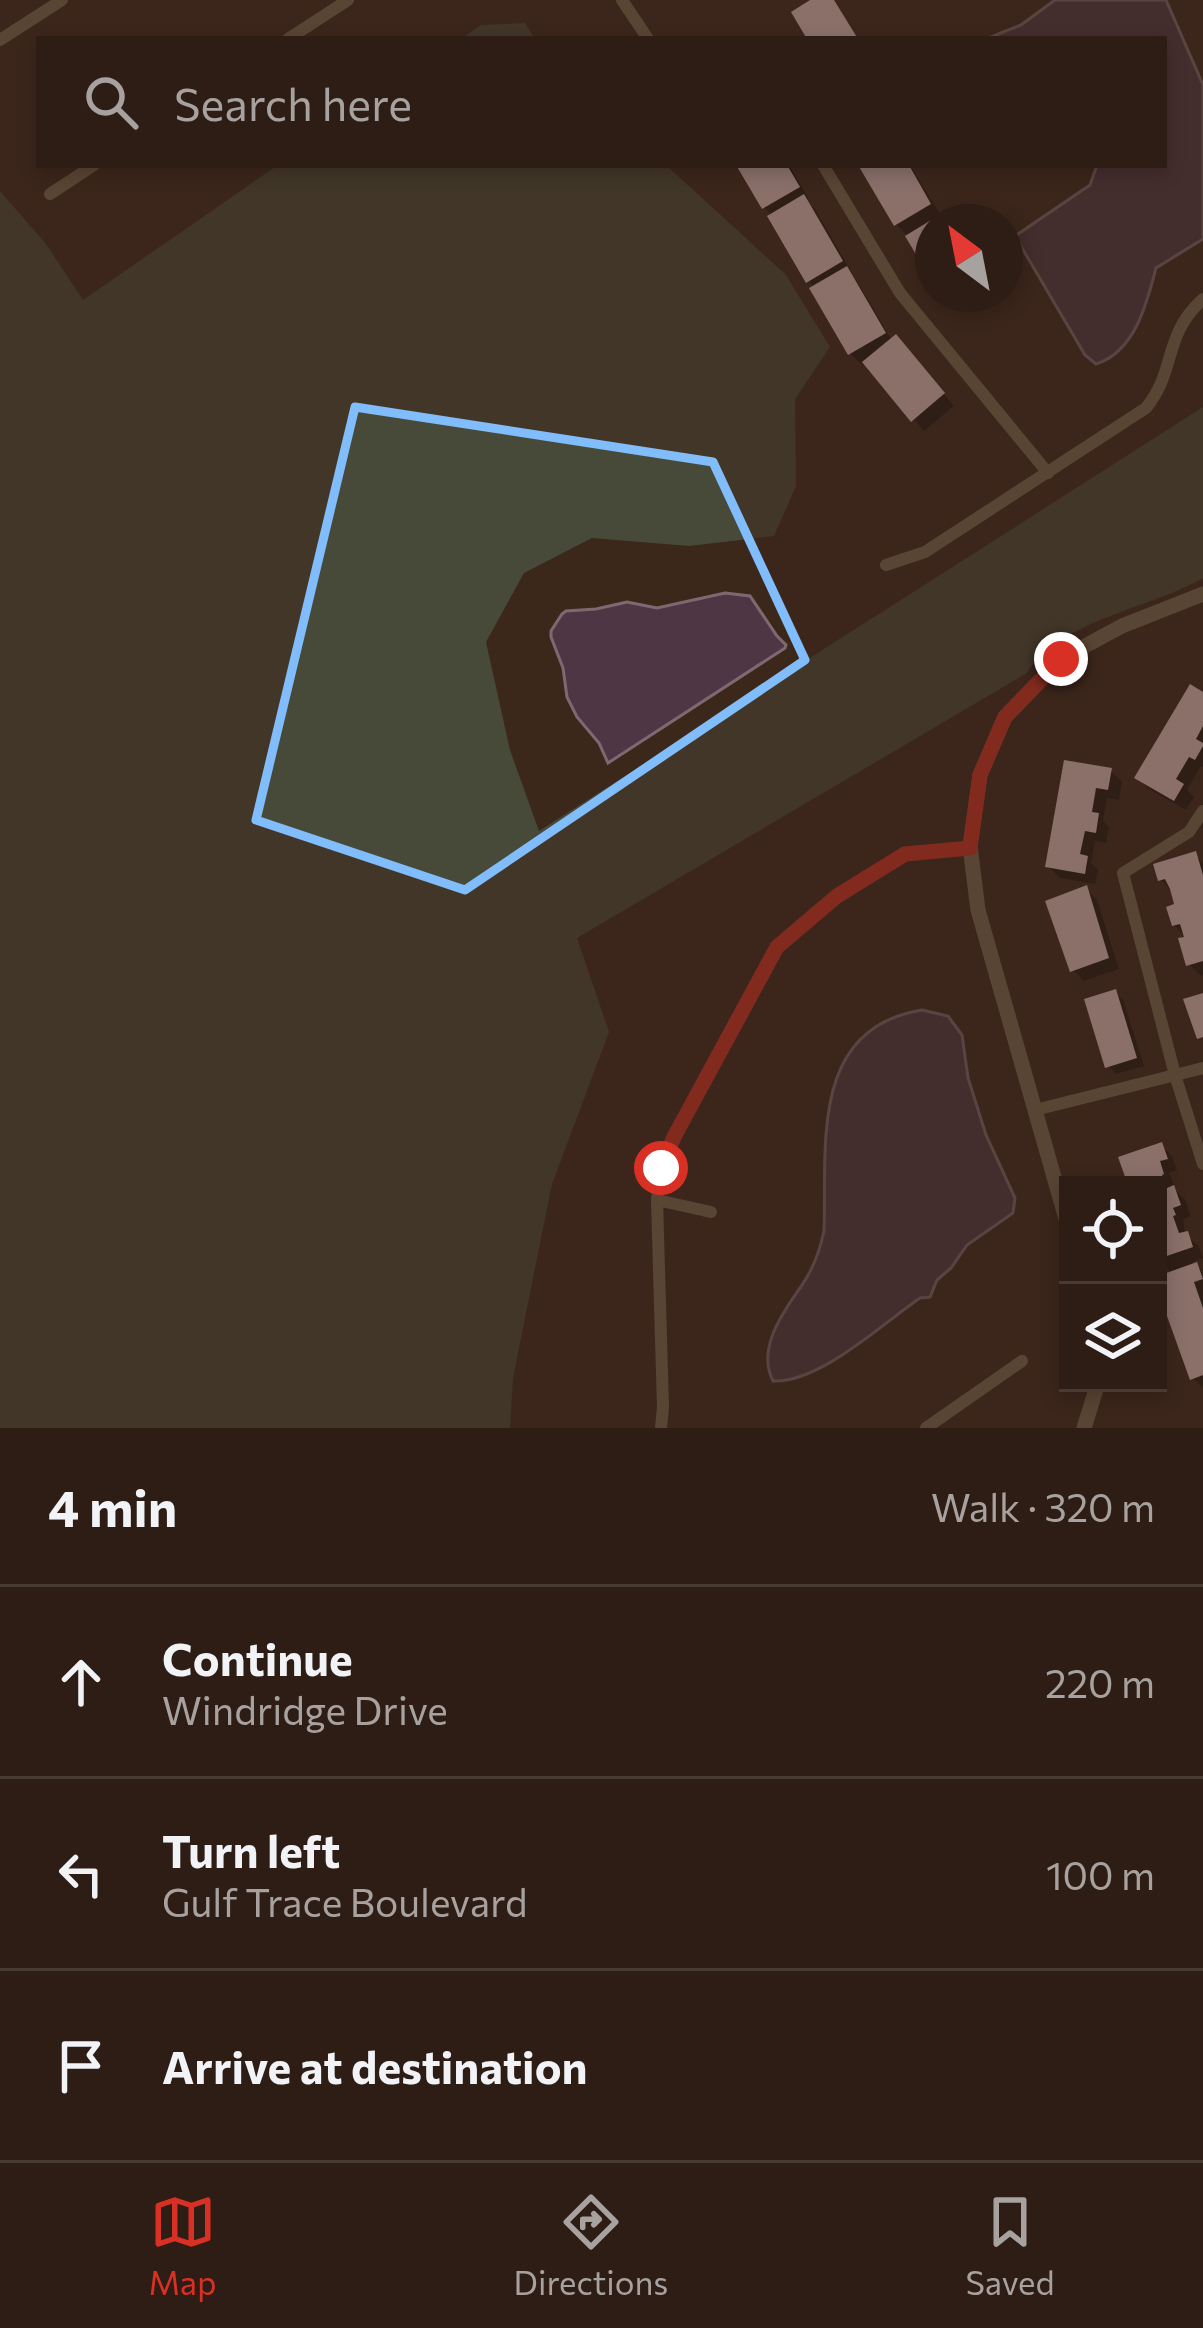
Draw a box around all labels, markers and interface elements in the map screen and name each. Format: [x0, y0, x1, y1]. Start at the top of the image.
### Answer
search box [36, 36, 1167, 168]
icon: search [78, 69, 144, 135]
text: Search here [174, 75, 412, 130]
north arrow [915, 204, 1023, 312]
route end [1034, 632, 1088, 686]
route start [634, 1141, 688, 1195]
map controls [1059, 1176, 1167, 1392]
button: locate [1059, 1176, 1167, 1284]
button: layers [1059, 1284, 1167, 1392]
text: 4 min [48, 1475, 177, 1538]
text: Walk · 320 m [931, 1482, 1155, 1530]
text: Continue [162, 1630, 353, 1685]
icon: ahead [48, 1649, 114, 1715]
text: 220 m [1045, 1658, 1155, 1706]
text: Windridge Drive [162, 1685, 448, 1733]
text: Turn left [162, 1822, 340, 1877]
icon: left [48, 1841, 114, 1907]
text: 100 m [1046, 1850, 1155, 1898]
text: Gulf Trace Boulevard [162, 1877, 528, 1925]
icon: arrive [48, 2033, 114, 2099]
text: Arrive at destination [162, 2038, 588, 2093]
tab: Map [149, 2189, 217, 2302]
tab: Directions [514, 2189, 668, 2302]
tab: Saved [965, 2189, 1054, 2302]

